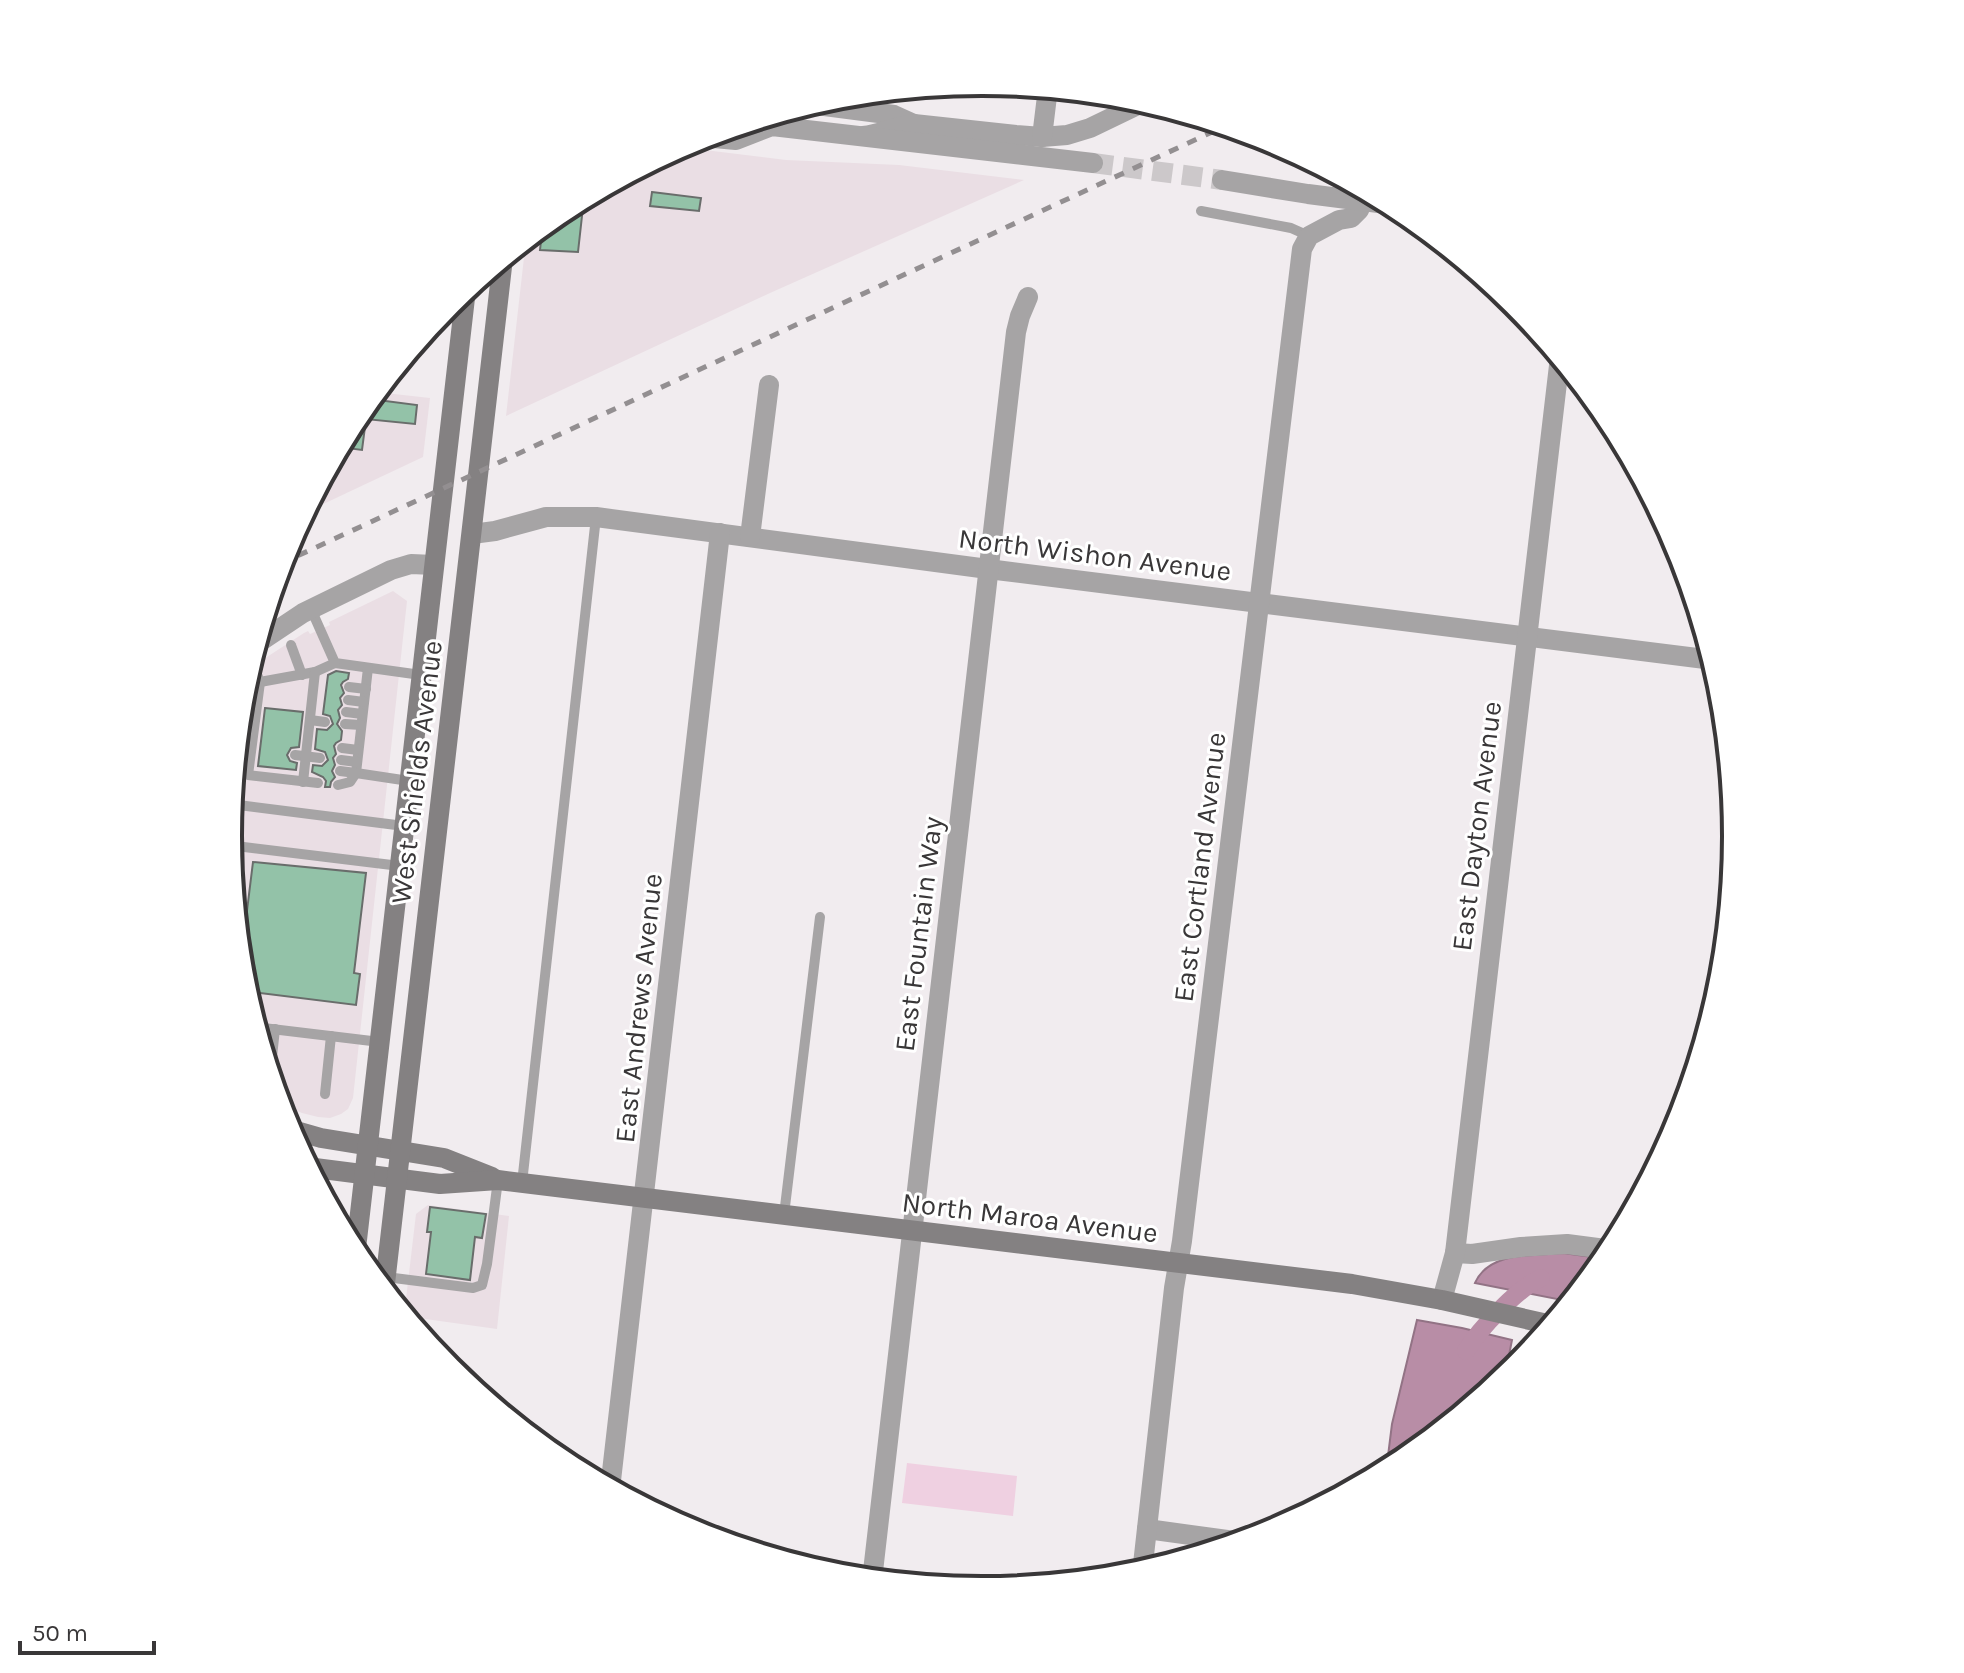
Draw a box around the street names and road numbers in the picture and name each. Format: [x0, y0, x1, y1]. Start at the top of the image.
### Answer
street label: North Wishon Avenue [957, 521, 1233, 588]
street label: West Shields Avenue [384, 639, 449, 906]
street label: East Dayton Avenue [1445, 699, 1508, 953]
street label: East Cortland Avenue [1167, 730, 1232, 1004]
street label: East Fountain Way [888, 815, 949, 1053]
street label: East Andrews Avenue [608, 872, 669, 1144]
street label: North Maroa Avenue [900, 1185, 1160, 1250]

